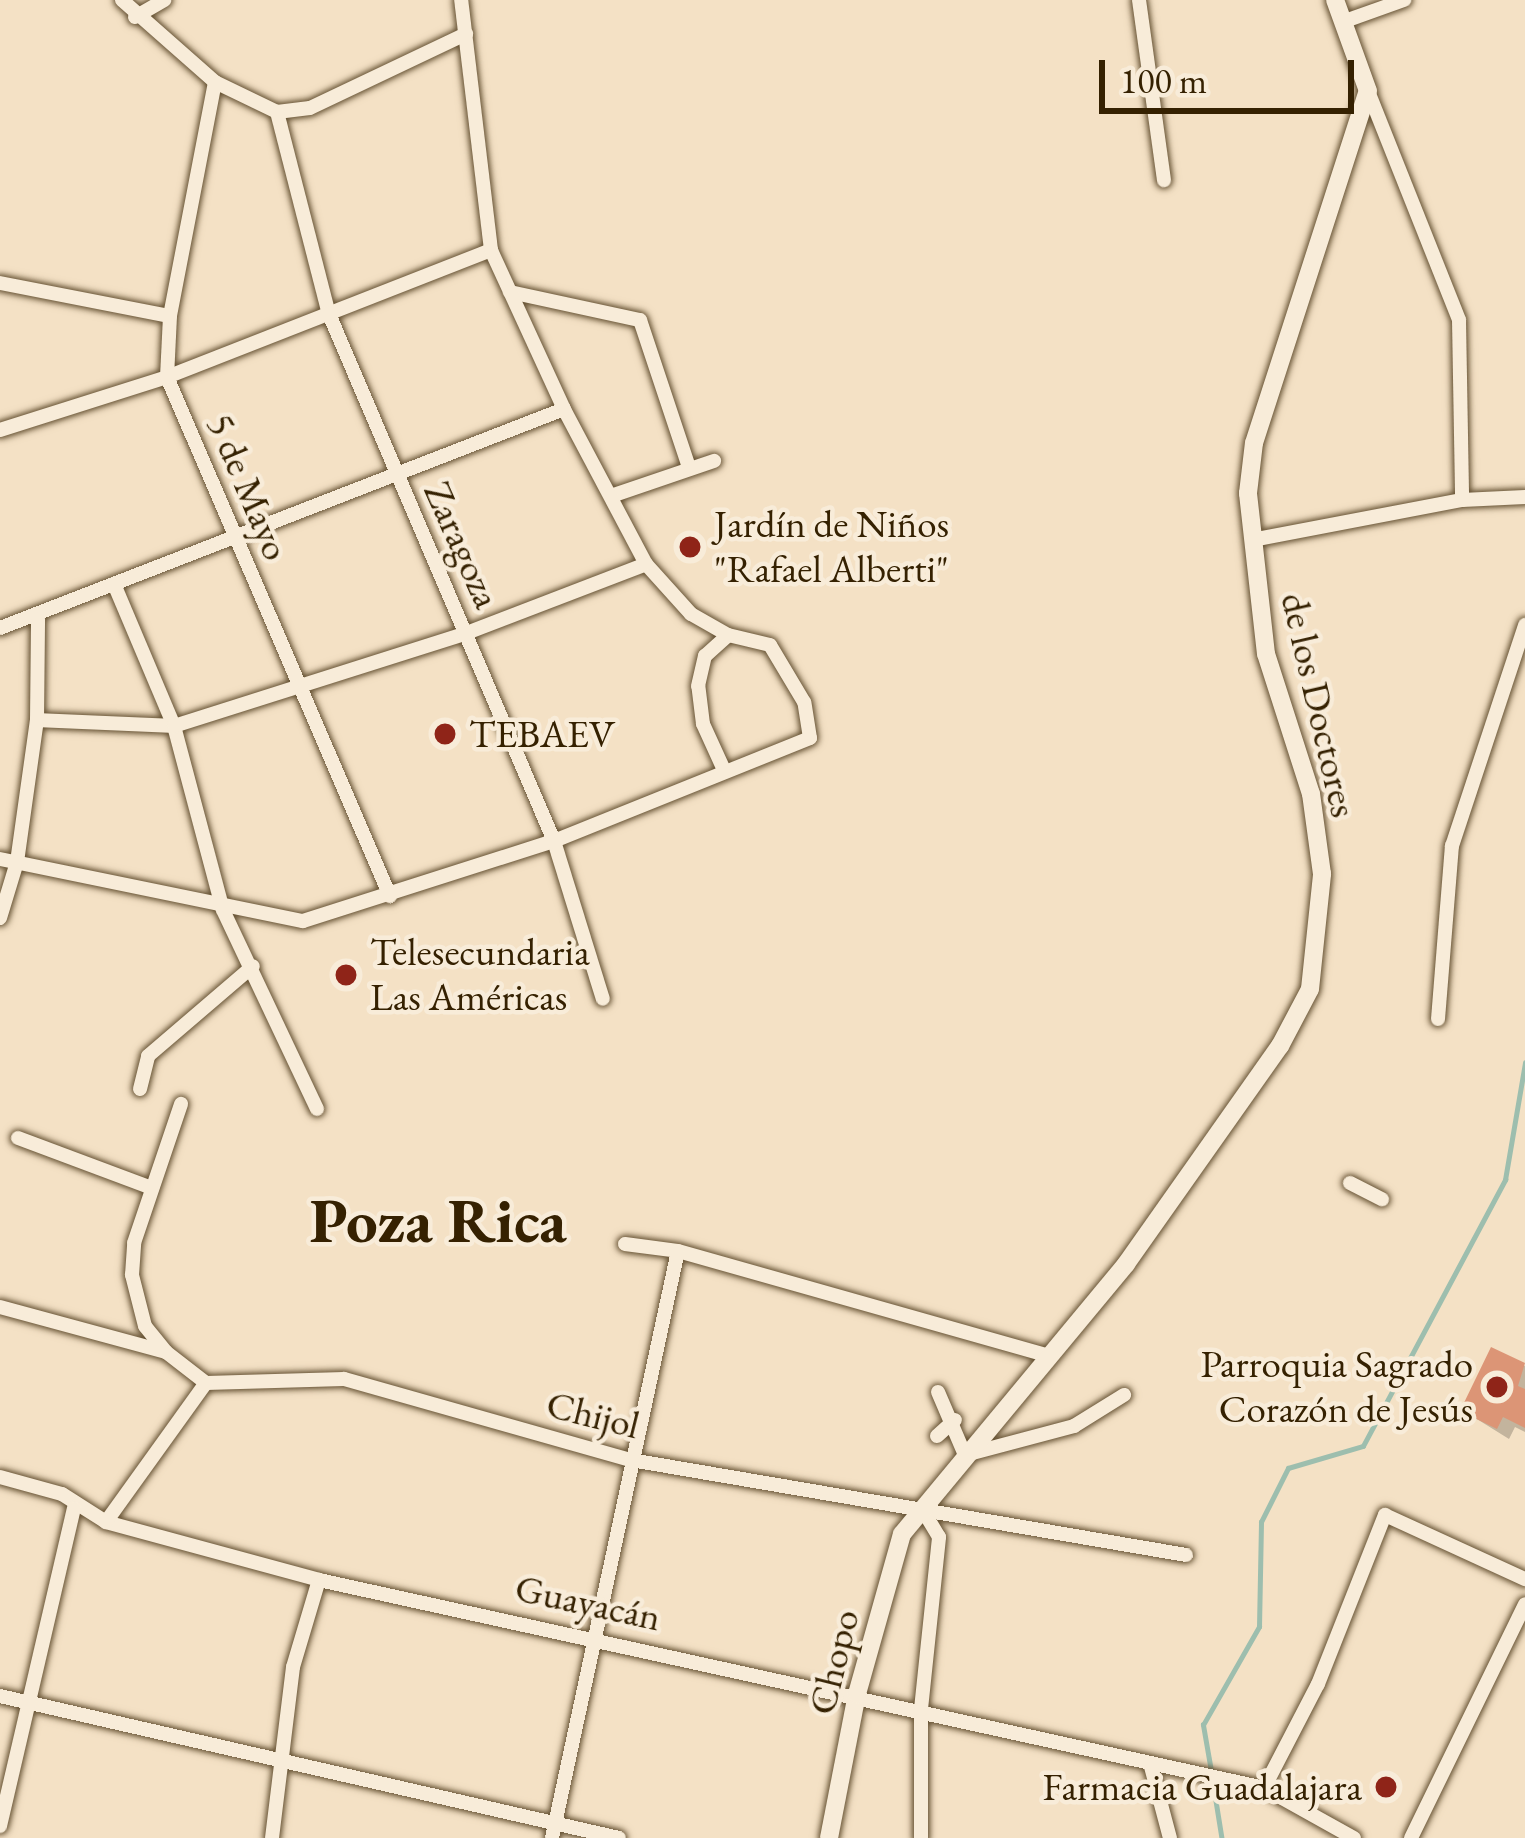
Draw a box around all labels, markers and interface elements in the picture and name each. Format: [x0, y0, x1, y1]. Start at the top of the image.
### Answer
scale bar [1105, 36, 1360, 110]
text: 100 m [1120, 57, 1207, 104]
street label: 5 de Mayo [196, 407, 300, 567]
street label: Zaragoza [413, 474, 511, 616]
place label: Jardín de Niños "Rafael Alberti" [714, 502, 949, 593]
marker: Jardín de Niños "Rafael Alberti" [677, 534, 703, 560]
street label: de los Doctores [1270, 588, 1368, 822]
place label: TEBAEV [469, 711, 615, 757]
marker: TEBAEV [432, 721, 458, 747]
place label: Telesecundaria Las Américas [370, 930, 590, 1021]
marker: Telesecundaria Las Américas [333, 962, 359, 988]
district label: Poza Rica [310, 1182, 566, 1258]
place label: Parroquia Sagrado Corazón de Jesús [1200, 1342, 1473, 1433]
marker: Parroquia Sagrado Corazón de Jesús [1484, 1374, 1510, 1400]
street label: Chijol [542, 1381, 644, 1449]
street label: Guayacán [511, 1565, 665, 1641]
street label: Chopo [798, 1605, 870, 1719]
place label: Farmacia Guadalajara [1043, 1764, 1362, 1810]
marker: Farmacia Guadalajara [1373, 1774, 1399, 1800]

